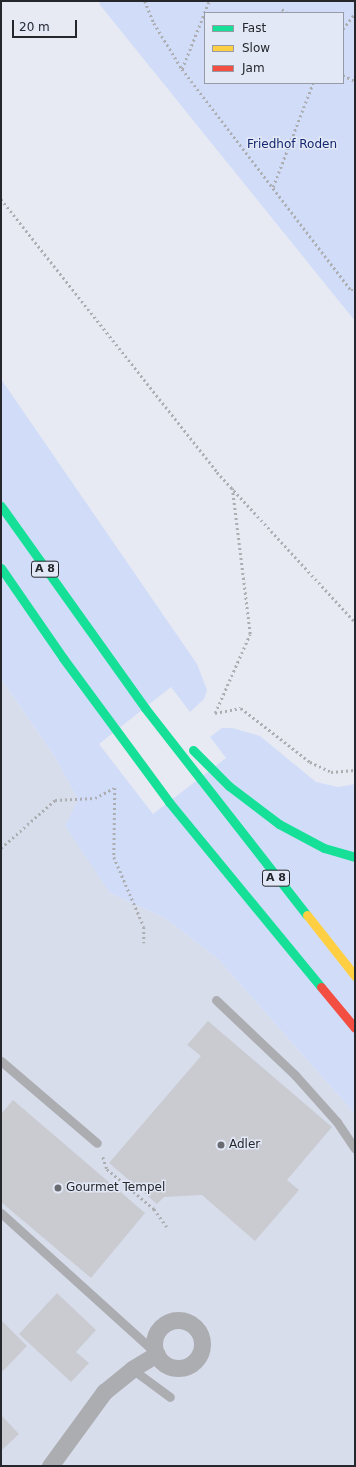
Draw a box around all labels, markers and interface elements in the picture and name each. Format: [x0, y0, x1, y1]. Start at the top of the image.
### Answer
scale bar [14, 12, 79, 38]
legend [204, 12, 344, 84]
text: 20 m [19, 20, 50, 34]
text: Fast [242, 21, 266, 35]
text: Slow [242, 41, 270, 55]
text: Jam [242, 61, 265, 75]
park label: Friedhof Roden [247, 138, 337, 152]
road number: A 8 [31, 560, 59, 578]
road number: A 8 [262, 869, 290, 887]
place label: Adler [229, 1138, 260, 1152]
marker: Adler [216, 1140, 226, 1150]
place label: Gourmet Tempel [66, 1181, 165, 1195]
marker: Gourmet Tempel [53, 1183, 63, 1193]

